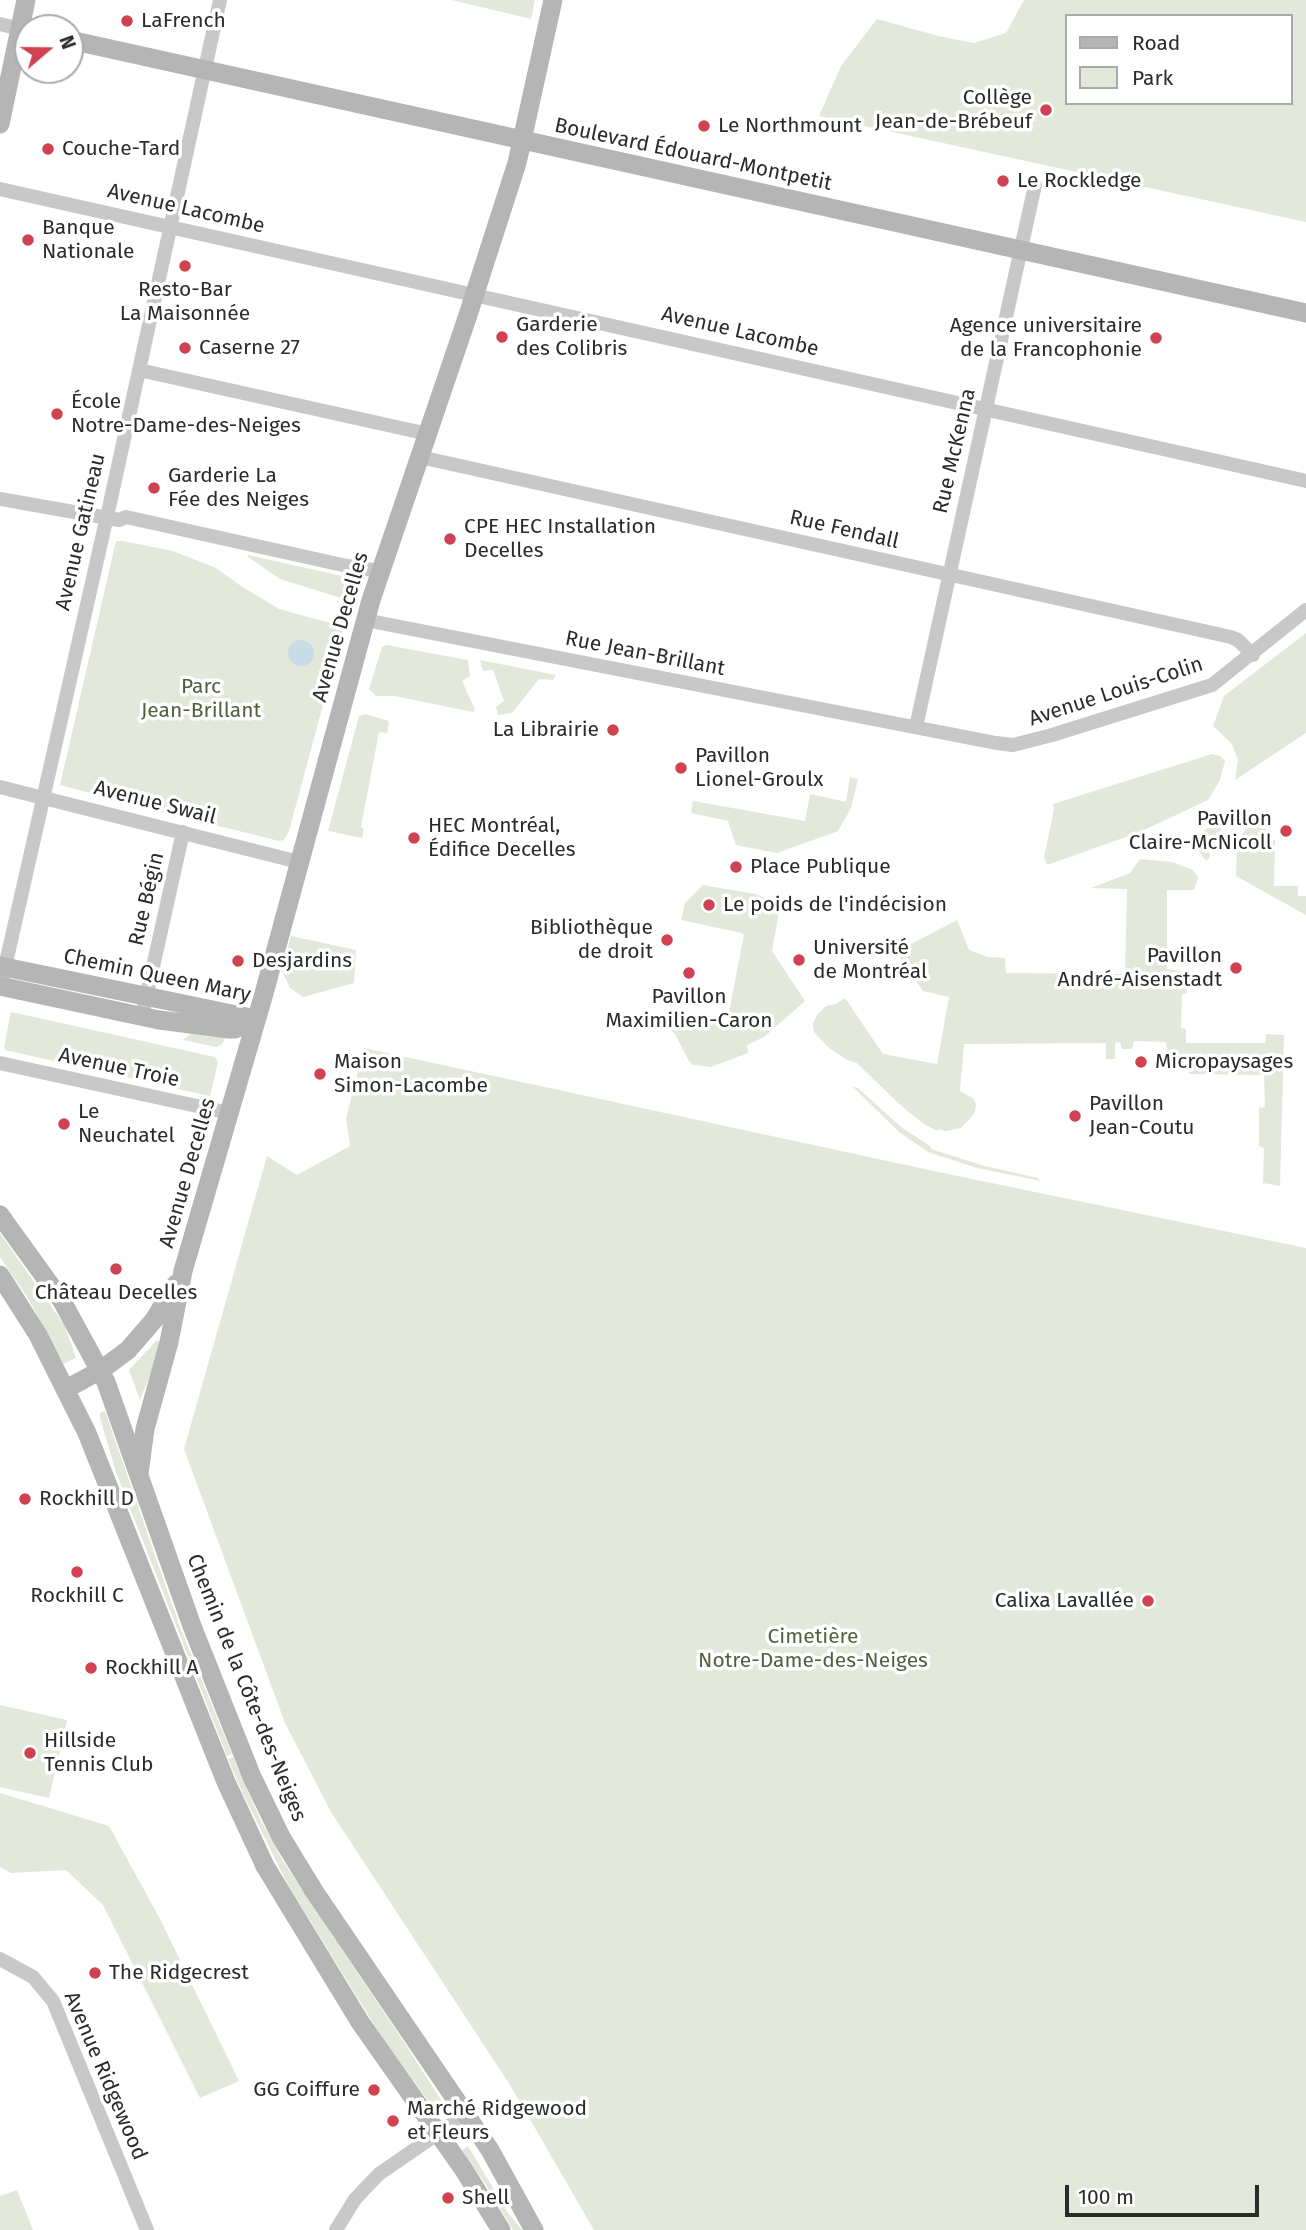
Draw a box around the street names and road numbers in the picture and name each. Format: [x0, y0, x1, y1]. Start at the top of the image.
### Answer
street label: Boulevard Édouard-Montpetit [552, 113, 834, 197]
street label: Avenue Lacombe [105, 179, 267, 239]
street label: Avenue Lacombe [659, 302, 821, 362]
street label: Rue McKenna [928, 386, 982, 516]
street label: Avenue Gatineau [51, 451, 111, 613]
street label: Rue Fendall [787, 505, 901, 555]
street label: Avenue Decelles [308, 549, 374, 705]
street label: Rue Jean-Brillant [563, 626, 727, 682]
street label: Avenue Louis-Colin [1026, 652, 1206, 732]
street label: Avenue Swail [91, 776, 219, 830]
street label: Rue Bégin [124, 850, 170, 948]
street label: Chemin Queen Mary [61, 944, 253, 1008]
street label: Avenue Troie [56, 1043, 182, 1093]
street label: Avenue Decelles [155, 1095, 221, 1251]
street label: Chemin de la Côte-des-Neiges [181, 1551, 311, 1825]
street label: Avenue Ridgewood [58, 1988, 152, 2164]

